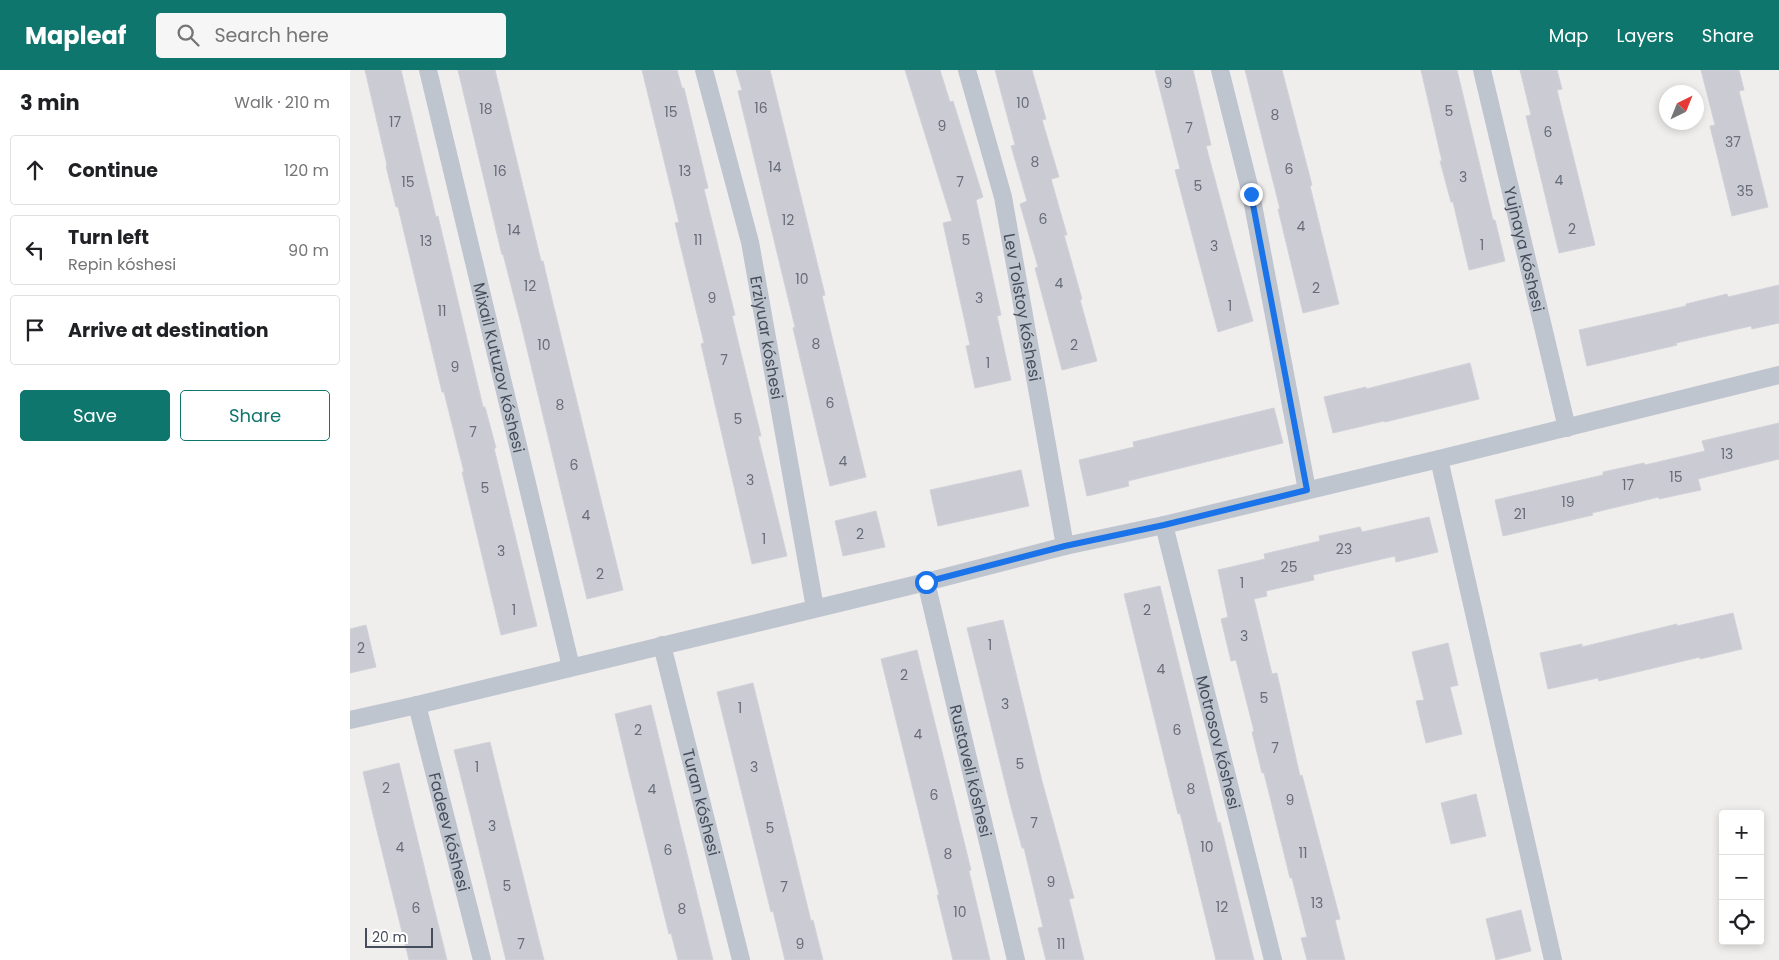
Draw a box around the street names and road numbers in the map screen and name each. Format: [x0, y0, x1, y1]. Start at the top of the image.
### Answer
street label: Yujnaya kóshesi [1499, 184, 1550, 314]
street label: Lev Tolstoy kóshesi [998, 231, 1047, 383]
street label: Erziyuar kóshesi [745, 274, 789, 401]
street label: Mixail Kutuzov kóshesi [468, 280, 531, 455]
street label: Motrosov kóshesi [1191, 673, 1246, 812]
street label: Rustaveli kóshesi [944, 702, 998, 839]
street label: Turan kóshesi [677, 746, 726, 858]
street label: Fadeev kóshesi [423, 770, 476, 894]

